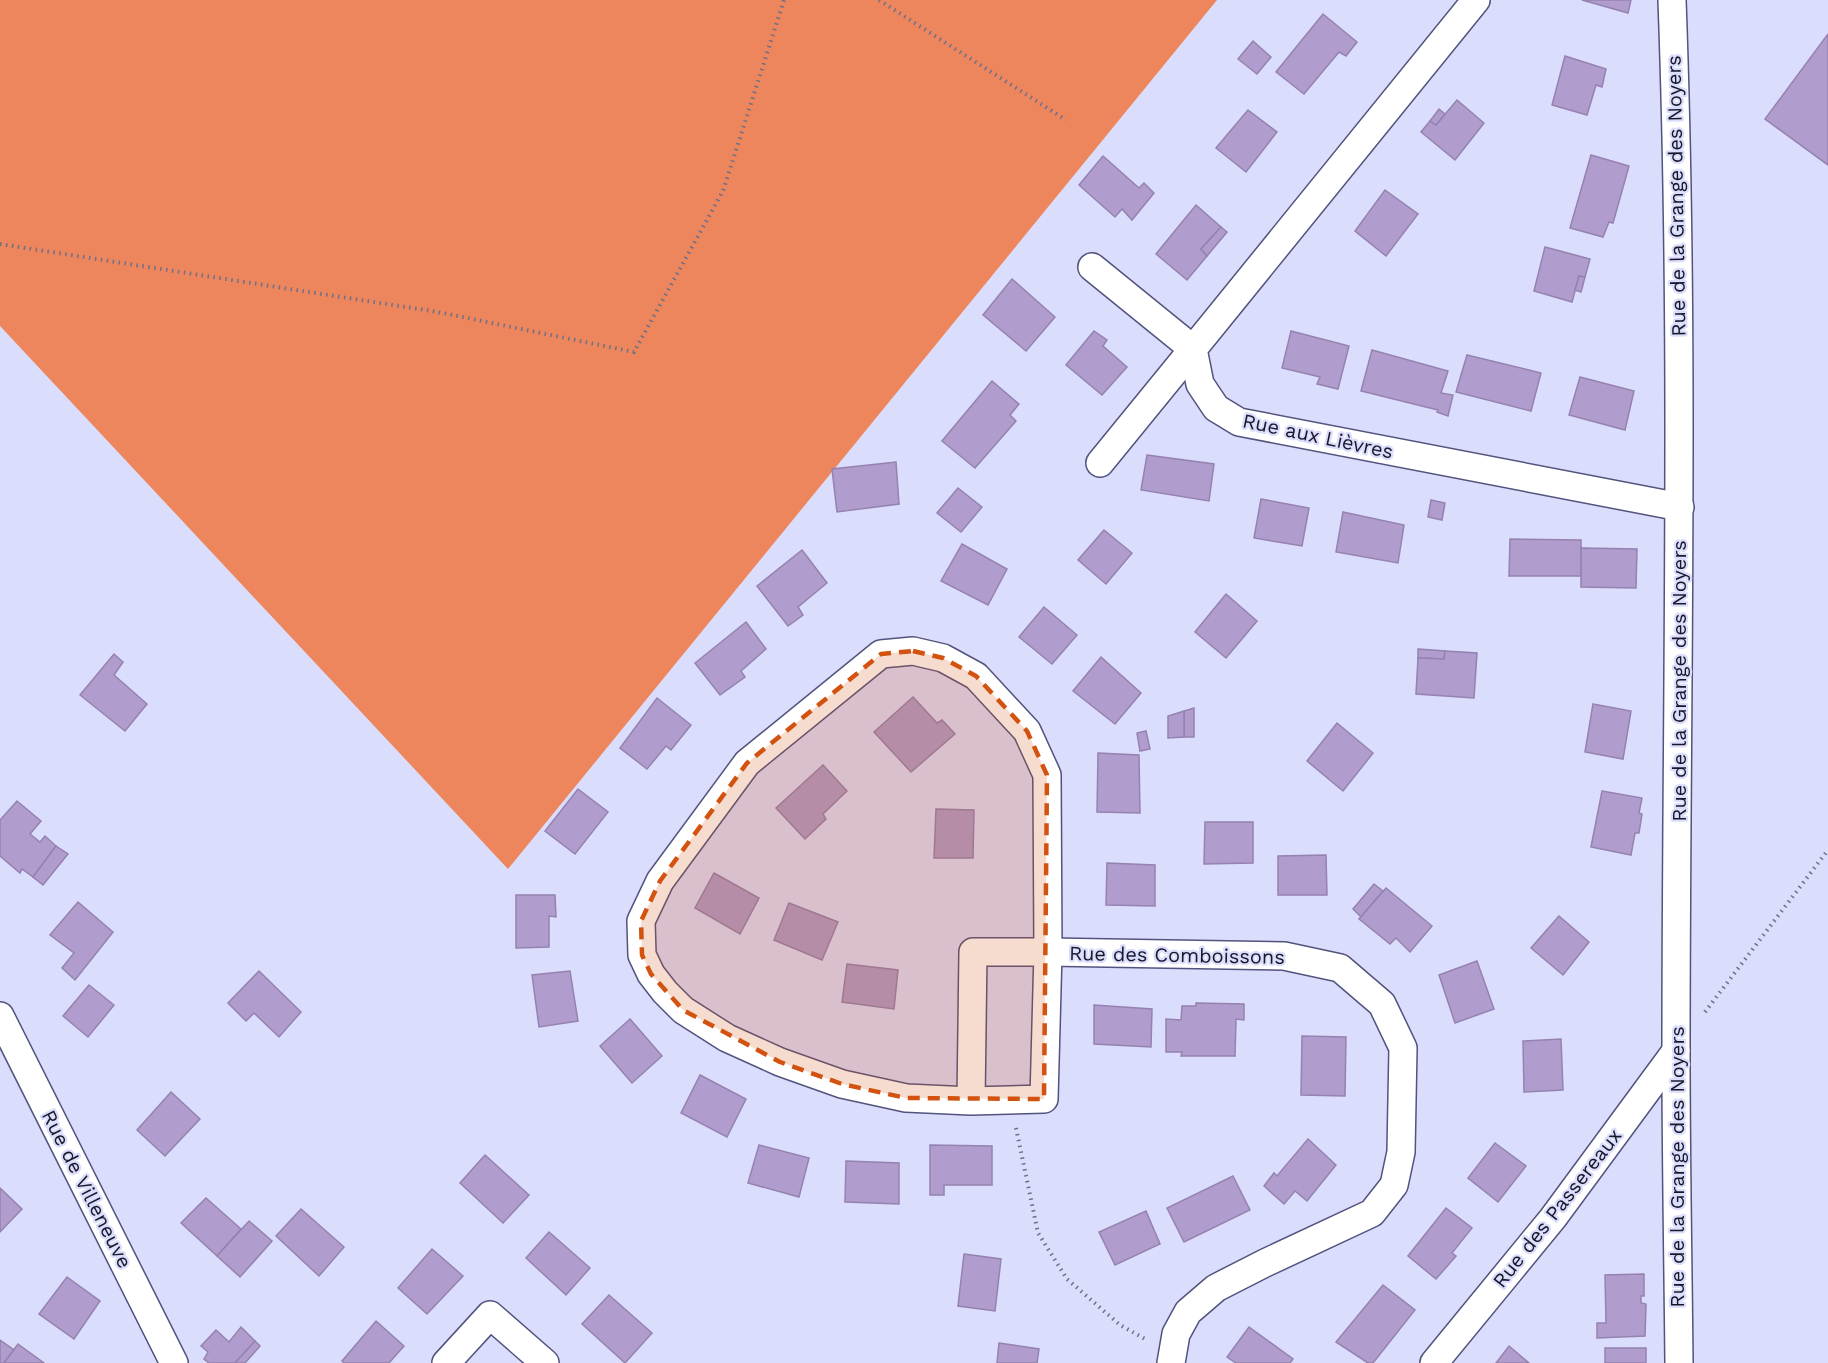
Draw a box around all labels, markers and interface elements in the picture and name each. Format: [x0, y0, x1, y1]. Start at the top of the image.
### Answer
street label: Rue de la Grange des Noyers [1662, 55, 1690, 337]
street label: Rue aux Lièvres [1240, 408, 1396, 464]
street label: Rue de la Grange des Noyers [1667, 540, 1691, 822]
street label: Rue des Comboissons [1069, 941, 1285, 969]
street label: Rue de la Grange des Noyers [1665, 1026, 1689, 1308]
street label: Rue de Villeneuve [37, 1106, 137, 1272]
street label: Rue des Passereaux [1487, 1124, 1627, 1292]

